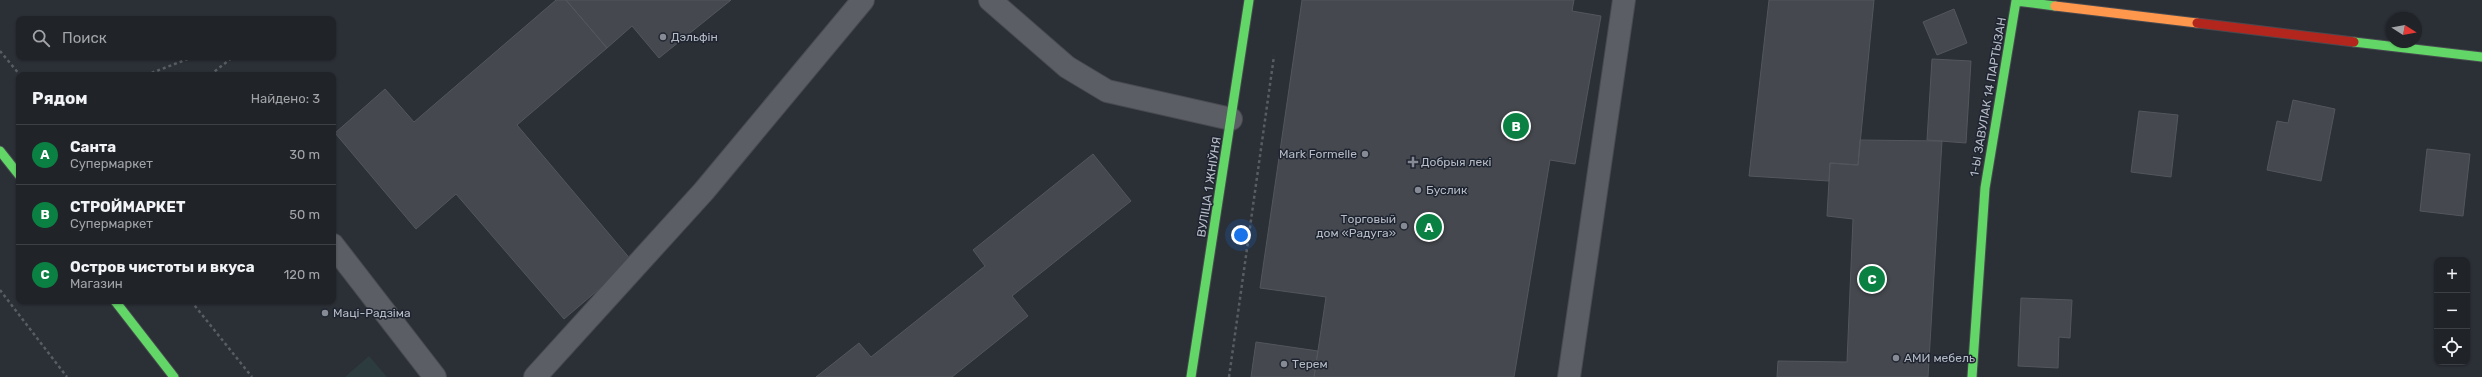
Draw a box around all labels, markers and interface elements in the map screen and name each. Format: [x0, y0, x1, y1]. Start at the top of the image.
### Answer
north arrow [2386, 12, 2422, 48]
search box [16, 16, 336, 60]
street label: 1-Ы ЗАВУЛАК 14 ПАРТЫЗАН [1967, 16, 2009, 178]
icon: search [30, 27, 52, 49]
text: Поиск [62, 29, 107, 47]
place label: Дэльфін [671, 30, 718, 44]
marker: Дэльфін [658, 32, 668, 42]
text: Рядом [32, 88, 88, 108]
text: Найдено: 3 [251, 91, 320, 106]
pin: B [1503, 111, 1529, 141]
street label: ВУЛІЦА 1 ЖНІЎНЯ [1194, 136, 1224, 238]
text: Санта [70, 138, 116, 156]
text: A [40, 147, 50, 162]
text: 30 m [289, 147, 320, 162]
place label: Mark Formelle [1279, 147, 1357, 161]
marker: Mark Formelle [1360, 149, 1370, 159]
place label: Добрыя лекі [1421, 155, 1492, 169]
text: Супермаркет [70, 156, 153, 171]
marker: Добрыя лекі [1408, 157, 1418, 167]
place label: Буслик [1426, 183, 1468, 197]
marker: Буслик [1413, 185, 1423, 195]
text: СТРОЙМАРКЕТ [70, 198, 185, 216]
text: B [40, 207, 50, 222]
text: 50 m [289, 207, 320, 222]
place label: Торговый дом «Радуга» [1316, 212, 1396, 240]
pin: A [1416, 212, 1442, 242]
text: Супермаркет [70, 216, 153, 231]
marker: Торговый дом «Радуга» [1399, 221, 1409, 231]
your location [1231, 225, 1251, 245]
map controls [2434, 257, 2470, 365]
button: + [2434, 257, 2470, 293]
text: Остров чистоты и вкуса [70, 258, 255, 276]
pin: C [1859, 264, 1885, 294]
text: C [40, 267, 50, 282]
text: 120 m [284, 267, 320, 282]
text: Магазин [70, 276, 123, 291]
button: − [2434, 293, 2470, 329]
place label: Маці-Радзіма [333, 306, 411, 320]
marker: Маці-Радзіма [320, 308, 330, 318]
button: locate [2434, 329, 2470, 365]
place label: АМИ мебель [1904, 351, 1975, 365]
marker: АМИ мебель [1891, 353, 1901, 363]
place label: Терем [1292, 357, 1328, 371]
marker: Терем [1279, 359, 1289, 369]

